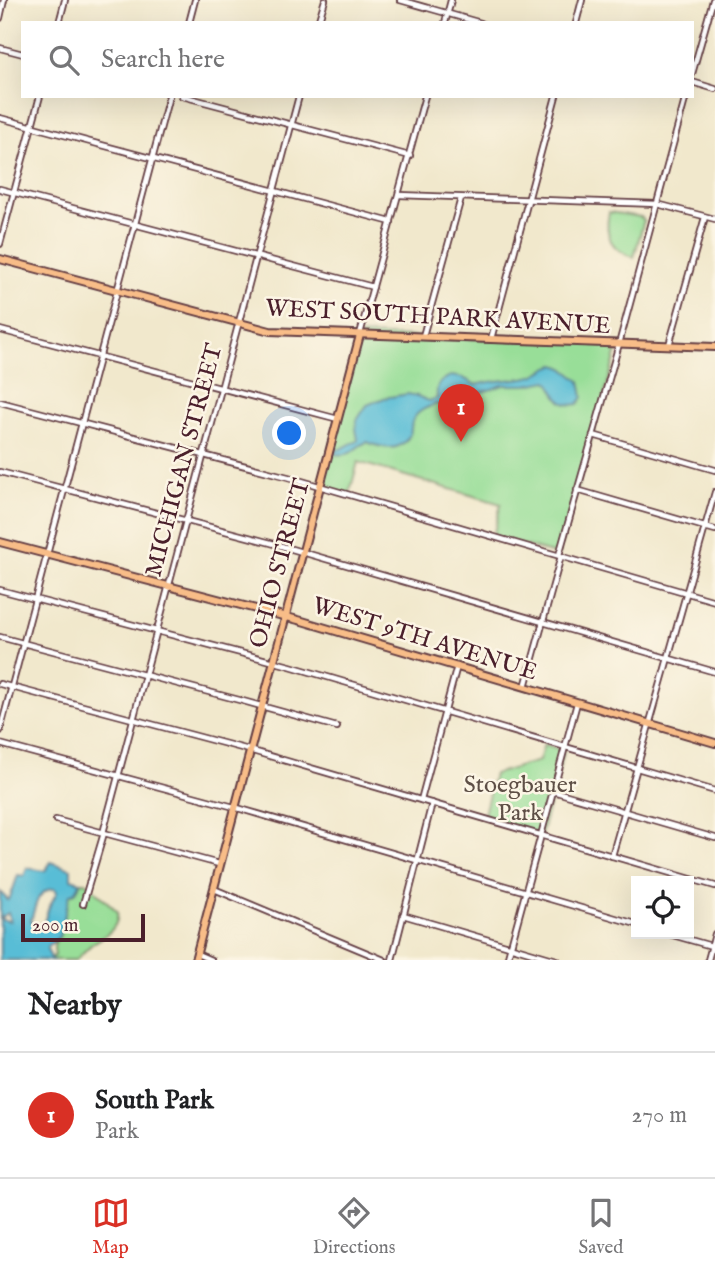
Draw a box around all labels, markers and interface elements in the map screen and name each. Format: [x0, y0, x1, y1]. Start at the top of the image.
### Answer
search box [21, 21, 694, 98]
icon: search [45, 41, 83, 79]
text: Search here [101, 43, 225, 76]
street label: WEST SOUTH PARK AVENUE [264, 293, 611, 342]
street label: MICHIGAN STREET [138, 340, 231, 580]
pin: 1 [438, 384, 484, 442]
your location [272, 416, 306, 450]
street label: OHIO STREET [243, 475, 318, 651]
street label: WEST 9TH AVENUE [308, 590, 541, 688]
park label: Stoegbauer Park [464, 770, 577, 829]
map controls [631, 876, 694, 939]
button: locate [631, 876, 694, 939]
scale bar [21, 911, 145, 943]
text: 200 m [32, 914, 78, 938]
text: Nearby [28, 987, 121, 1025]
text: South Park [95, 1084, 214, 1117]
text: 1 [47, 1101, 55, 1130]
text: 270 m [632, 1101, 687, 1130]
text: Park [95, 1117, 139, 1146]
tab: Map [92, 1194, 130, 1260]
tab: Directions [313, 1194, 395, 1260]
tab: Saved [578, 1194, 623, 1260]

